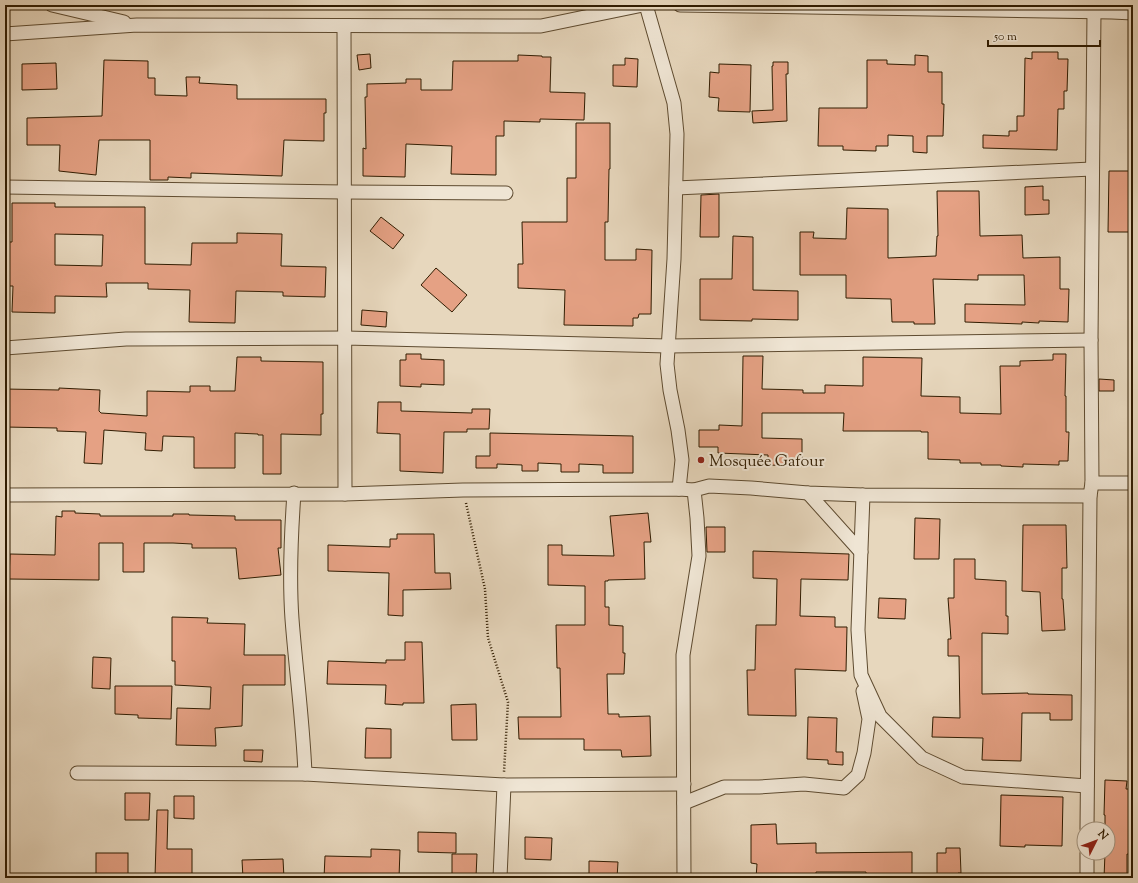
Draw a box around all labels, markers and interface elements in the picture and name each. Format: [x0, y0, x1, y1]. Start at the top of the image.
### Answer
scale bar [988, 22, 1100, 48]
text: 50 m [993, 28, 1017, 46]
place label: Mosquée Gafour [709, 451, 824, 474]
marker: Mosquée Gafour [696, 455, 706, 465]
north arrow [1076, 821, 1116, 861]
text: N [1093, 826, 1112, 844]

